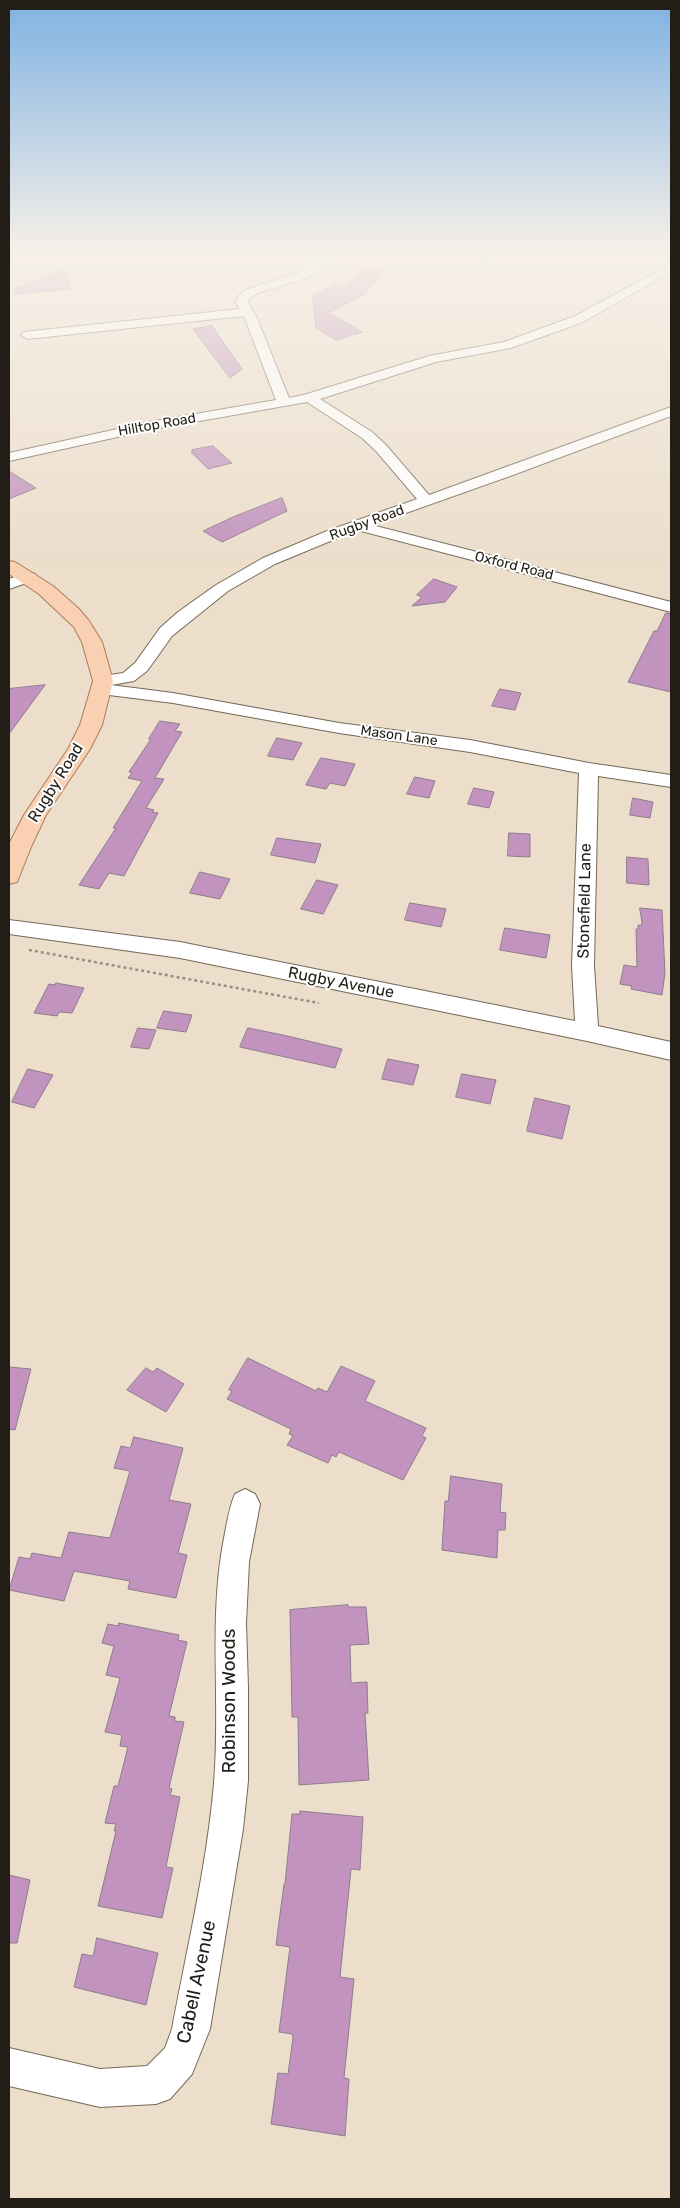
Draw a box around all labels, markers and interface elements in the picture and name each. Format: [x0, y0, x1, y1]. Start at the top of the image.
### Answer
street label: Hilltop Road [117, 410, 197, 440]
street label: Rugby Road [327, 502, 407, 544]
street label: Oxford Road [473, 548, 555, 584]
street label: Mason Lane [359, 722, 439, 750]
street label: Rugby Road [24, 740, 88, 826]
street label: Stonefield Lane [574, 843, 596, 959]
street label: Rugby Avenue [286, 963, 396, 1003]
street label: Robinson Woods [219, 1628, 241, 1774]
street label: Cabell Avenue [173, 1918, 221, 2046]

